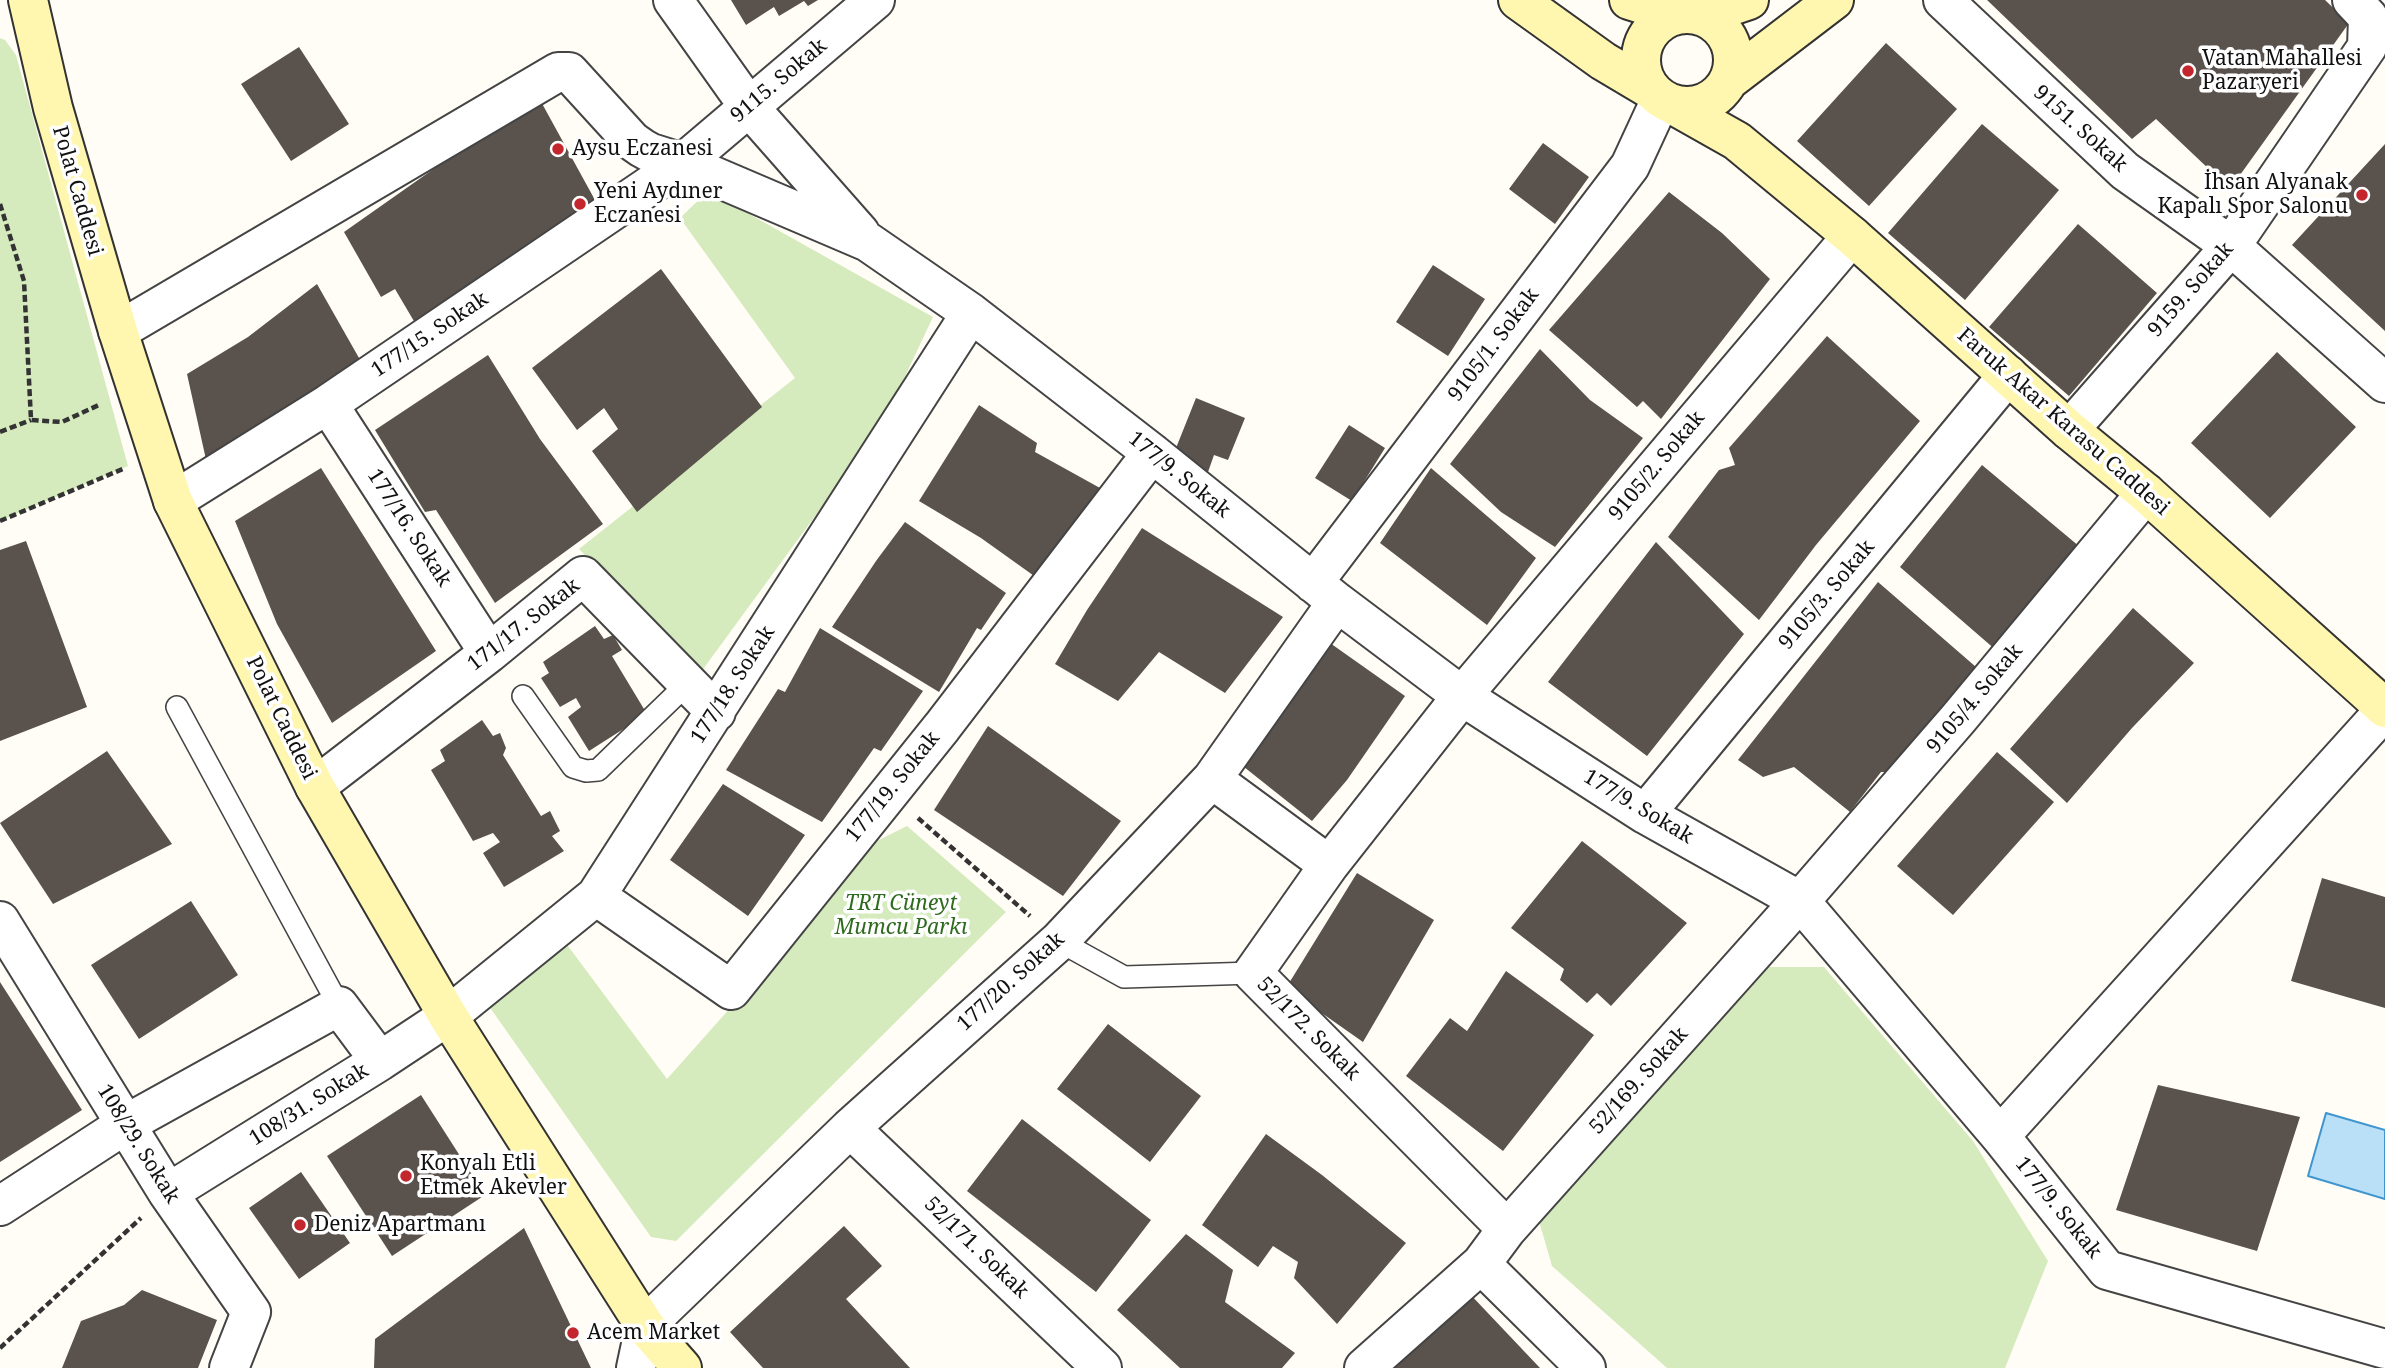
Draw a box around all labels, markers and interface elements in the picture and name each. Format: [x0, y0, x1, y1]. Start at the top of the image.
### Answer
street label: 9115. Sokak [726, 34, 832, 128]
place label: Vatan Mahallesi Pazaryeri [2202, 46, 2362, 96]
marker: Vatan Mahallesi Pazaryeri [2180, 63, 2196, 79]
street label: 9151. Sokak [2028, 80, 2132, 178]
street label: Polat Caddesi [46, 123, 108, 259]
place label: Aysu Eczanesi [572, 136, 713, 162]
marker: Aysu Eczanesi [550, 141, 566, 157]
place label: İhsan Alyanak Kapalı Spor Salonu [2158, 170, 2348, 220]
place label: Yeni Aydıner Eczanesi [594, 179, 723, 229]
marker: İhsan Alyanak Kapalı Spor Salonu [2354, 187, 2370, 203]
marker: Yeni Aydıner Eczanesi [572, 196, 588, 212]
street label: 9159. Sokak [2143, 237, 2239, 343]
street label: 9105/1. Sokak [1443, 283, 1545, 407]
street label: 177/15. Sokak [367, 287, 493, 383]
street label: Faruk Akar Karasu Caddesi [1952, 323, 2174, 521]
street label: 9105/2. Sokak [1604, 406, 1710, 526]
street label: 177/9. Sokak [1123, 426, 1235, 524]
street label: 177/16. Sokak [362, 464, 456, 592]
street label: 9105/3. Sokak [1774, 535, 1880, 655]
street label: 171/17. Sokak [463, 573, 585, 677]
street label: 177/18. Sokak [686, 621, 780, 749]
street label: 9105/4. Sokak [1922, 639, 2028, 759]
street label: Polat Caddesi [240, 652, 322, 784]
street label: 177/19. Sokak [841, 726, 945, 848]
street label: 177/9. Sokak [1579, 764, 1697, 850]
park label: TRT Cüneyt Mumcu Parkı [835, 891, 967, 941]
street label: 177/20. Sokak [952, 927, 1070, 1037]
street label: 52/172. Sokak [1251, 972, 1365, 1086]
street label: 52/169. Sokak [1584, 1022, 1694, 1140]
street label: 108/31. Sokak [245, 1058, 373, 1152]
street label: 108/29. Sokak [91, 1080, 185, 1208]
place label: Konyalı Etli Etmek Akevler [420, 1151, 567, 1201]
street label: 177/9. Sokak [2009, 1152, 2107, 1264]
marker: Konyalı Etli Etmek Akevler [398, 1168, 414, 1184]
street label: 52/171. Sokak [919, 1192, 1033, 1304]
place label: Deniz Apartmanı [314, 1212, 486, 1238]
marker: Deniz Apartmanı [292, 1217, 308, 1233]
place label: Acem Market [587, 1320, 720, 1346]
marker: Acem Market [565, 1325, 581, 1341]

